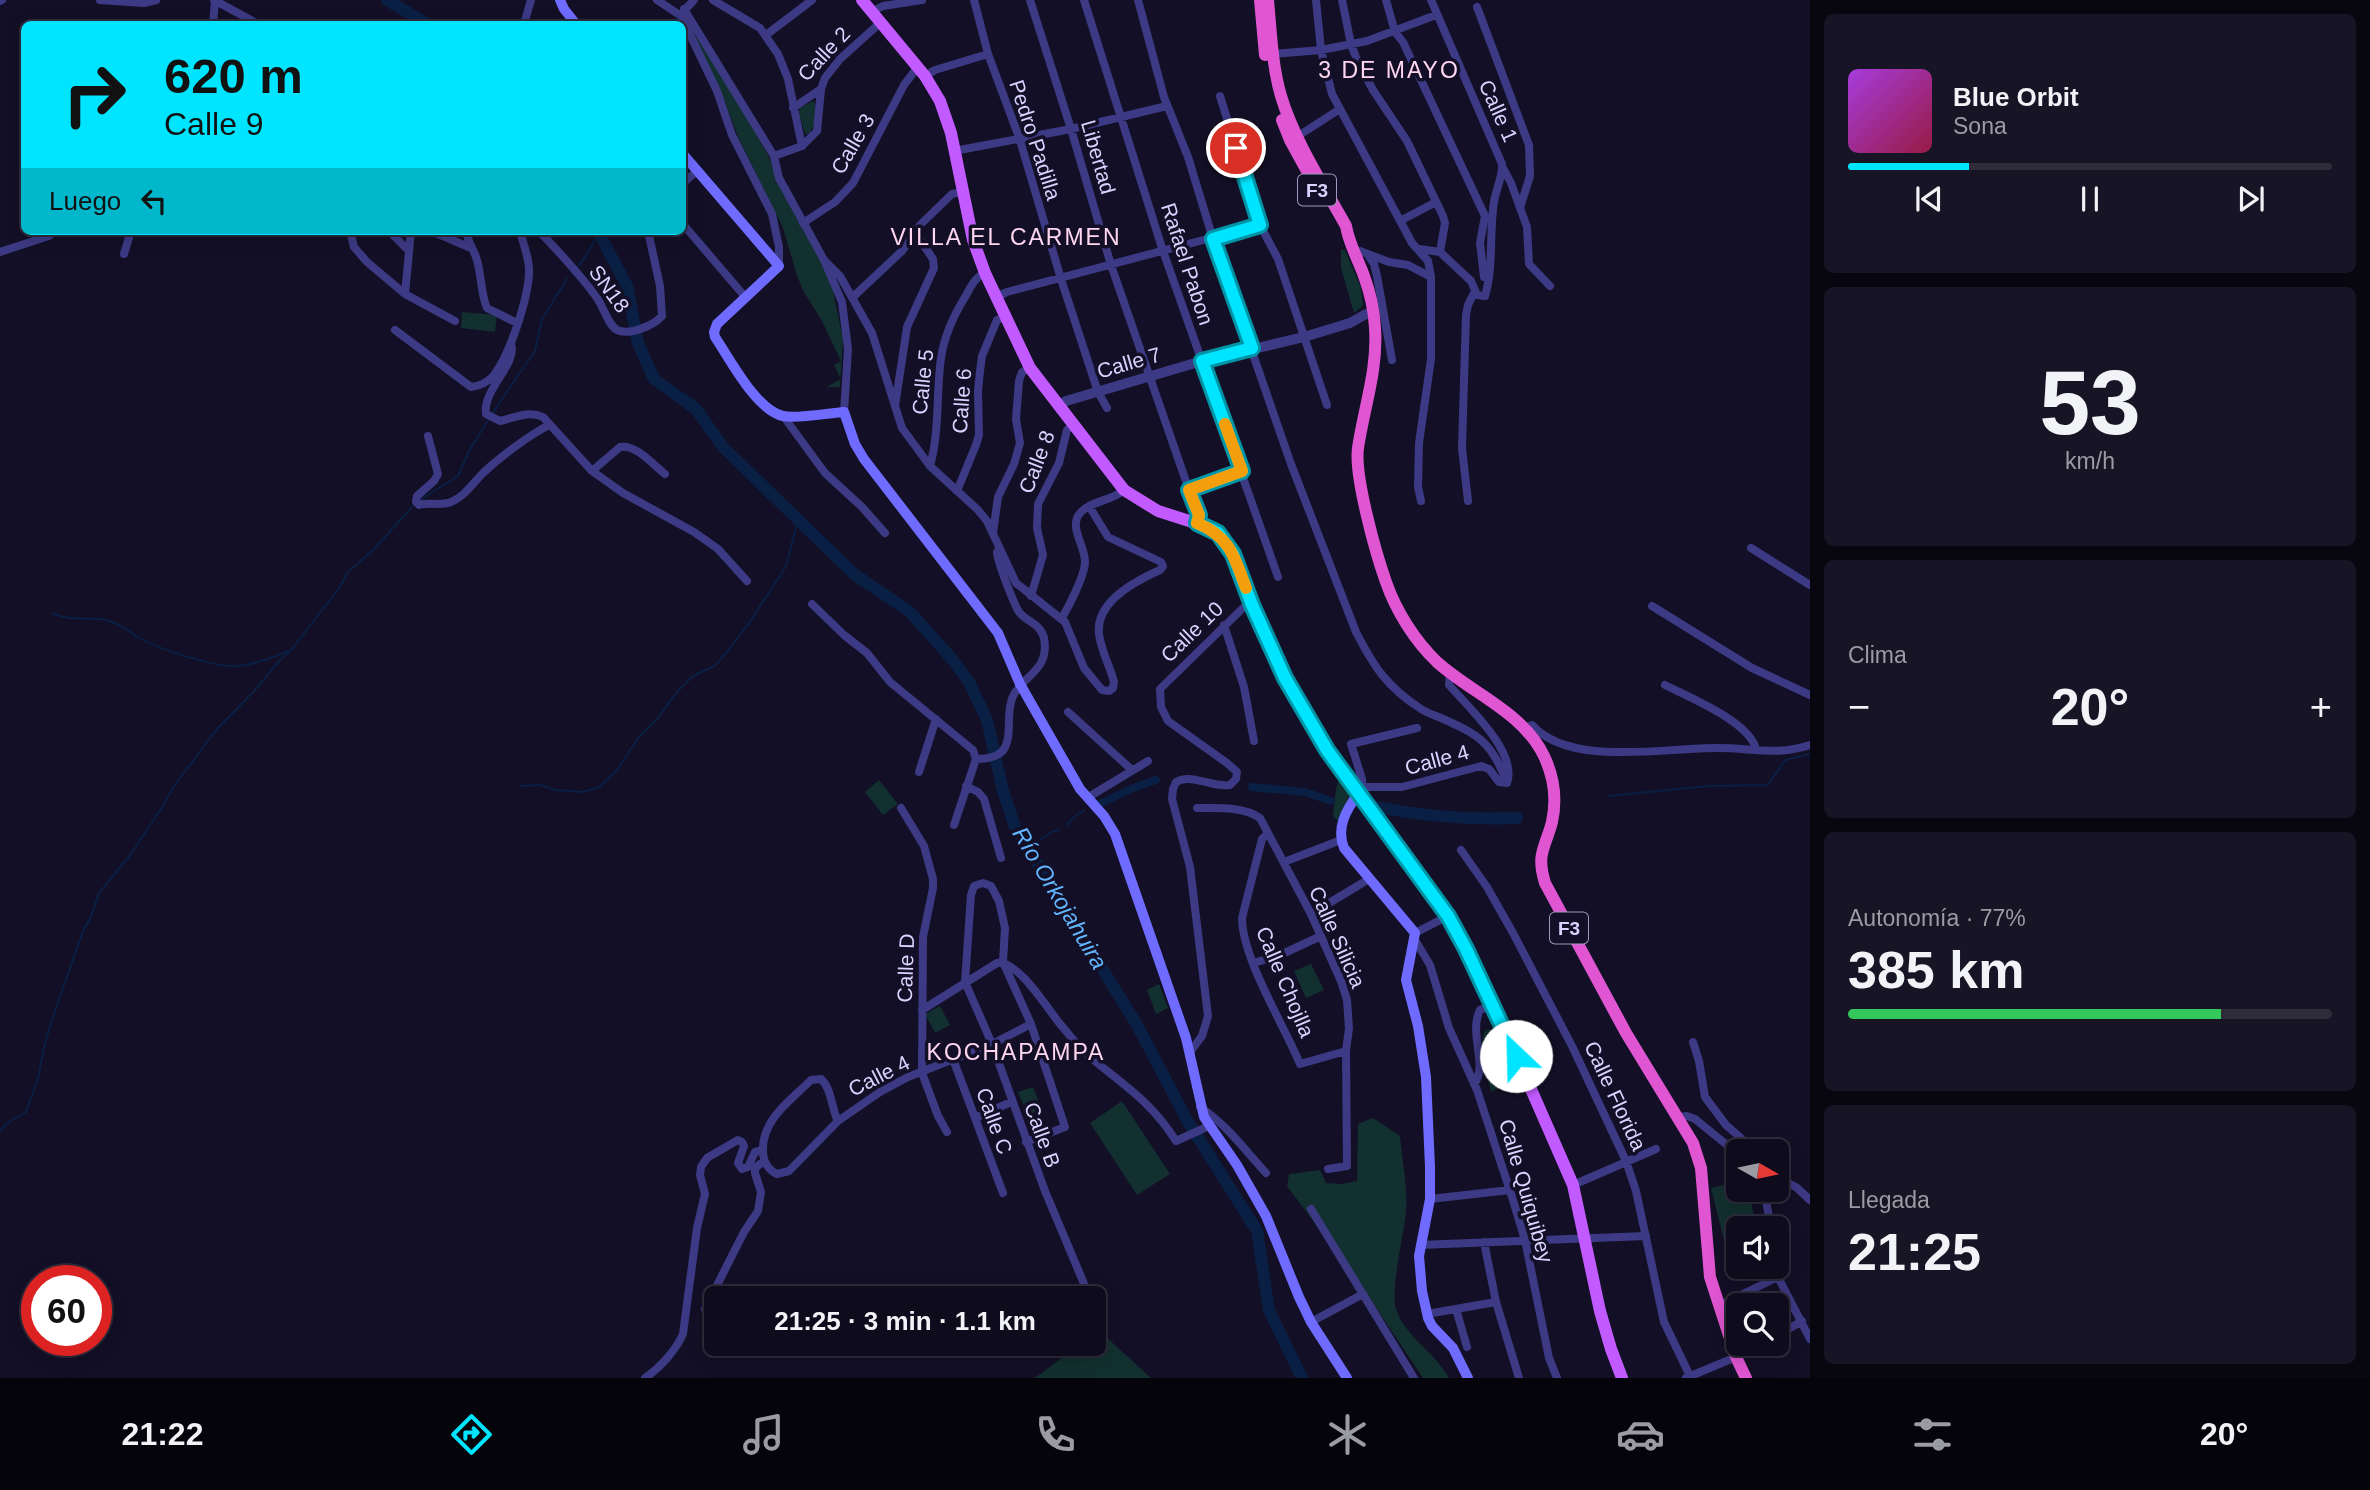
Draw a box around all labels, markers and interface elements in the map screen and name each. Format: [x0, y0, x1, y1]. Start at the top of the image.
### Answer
street label: Calle 2 [793, 22, 854, 85]
icon: right [49, 49, 140, 140]
text: 620 m [164, 49, 303, 103]
district label: 3 DE MAYO [1318, 57, 1460, 83]
street label: Calle 1 [1475, 76, 1522, 145]
street label: Pedro Padilla [1005, 77, 1066, 203]
text: Blue Orbit [1953, 82, 2079, 112]
text: Calle 9 [164, 106, 264, 142]
street label: Calle 3 [826, 110, 879, 178]
text: Sona [1953, 113, 2007, 139]
street label: Libertad [1077, 117, 1120, 197]
pin [1206, 118, 1266, 178]
icon: arrive [1217, 129, 1255, 167]
road number: F3 [1298, 174, 1336, 206]
icon: previous [1910, 180, 1948, 218]
icon: pause [2071, 180, 2109, 218]
icon: next [2232, 180, 2270, 218]
icon: left [135, 182, 173, 220]
text: Luego [49, 186, 121, 216]
street label: Rafael Pabon [1157, 200, 1218, 328]
district label: VILLA EL CARMEN [890, 224, 1122, 250]
street label: SN18 [585, 261, 634, 317]
street label: Calle 7 [1094, 342, 1163, 383]
street label: Calle 5 [908, 348, 937, 416]
text: 53 [2039, 352, 2141, 453]
street label: Calle 6 [948, 368, 975, 434]
street label: Calle 8 [1014, 427, 1059, 496]
text: km/h [2065, 448, 2115, 474]
street label: Calle 10 [1156, 597, 1227, 667]
text: Clima [1848, 642, 1907, 668]
text: 20° [2051, 678, 2129, 736]
text: − [1848, 686, 1870, 728]
text: + [2310, 686, 2332, 728]
street label: Calle 4 [1402, 740, 1472, 779]
water label: Río Orkojahuira [1007, 822, 1113, 974]
street label: Calle Silicia [1305, 883, 1370, 991]
text: Autonomía · 77% [1848, 905, 2026, 931]
road number: F3 [1550, 912, 1588, 944]
street label: Calle Chojlla [1252, 923, 1319, 1041]
street label: Calle D [893, 933, 918, 1003]
text: 385 km [1848, 941, 2024, 999]
position arrow [1479, 1019, 1553, 1093]
street label: Calle Florida [1580, 1038, 1651, 1154]
district label: KOCHAPAMPA [927, 1039, 1105, 1065]
street label: Calle 4 [844, 1050, 913, 1101]
street label: Calle C [972, 1085, 1017, 1157]
street label: Calle B [1020, 1099, 1065, 1171]
street label: Calle Quiquibey [1495, 1116, 1558, 1266]
north arrow [1726, 1139, 1788, 1202]
map controls [1726, 1139, 1789, 1356]
text: Llegada [1848, 1187, 1930, 1213]
button: sound [1726, 1216, 1789, 1279]
text: 21:25 [1848, 1223, 1981, 1281]
speed limit sign: 60 [21, 1265, 112, 1356]
button: search [1726, 1293, 1789, 1356]
text: 21:25 · 3 min · 1.1 km [774, 1306, 1036, 1336]
icon: directions [447, 1410, 496, 1459]
icon: music [739, 1410, 788, 1459]
icon: phone [1031, 1410, 1080, 1459]
icon: climate [1323, 1410, 1372, 1459]
icon: car [1616, 1410, 1665, 1459]
icon: filters [1908, 1410, 1957, 1459]
text: 21:22 [122, 1416, 203, 1452]
text: 20° [2200, 1416, 2248, 1452]

